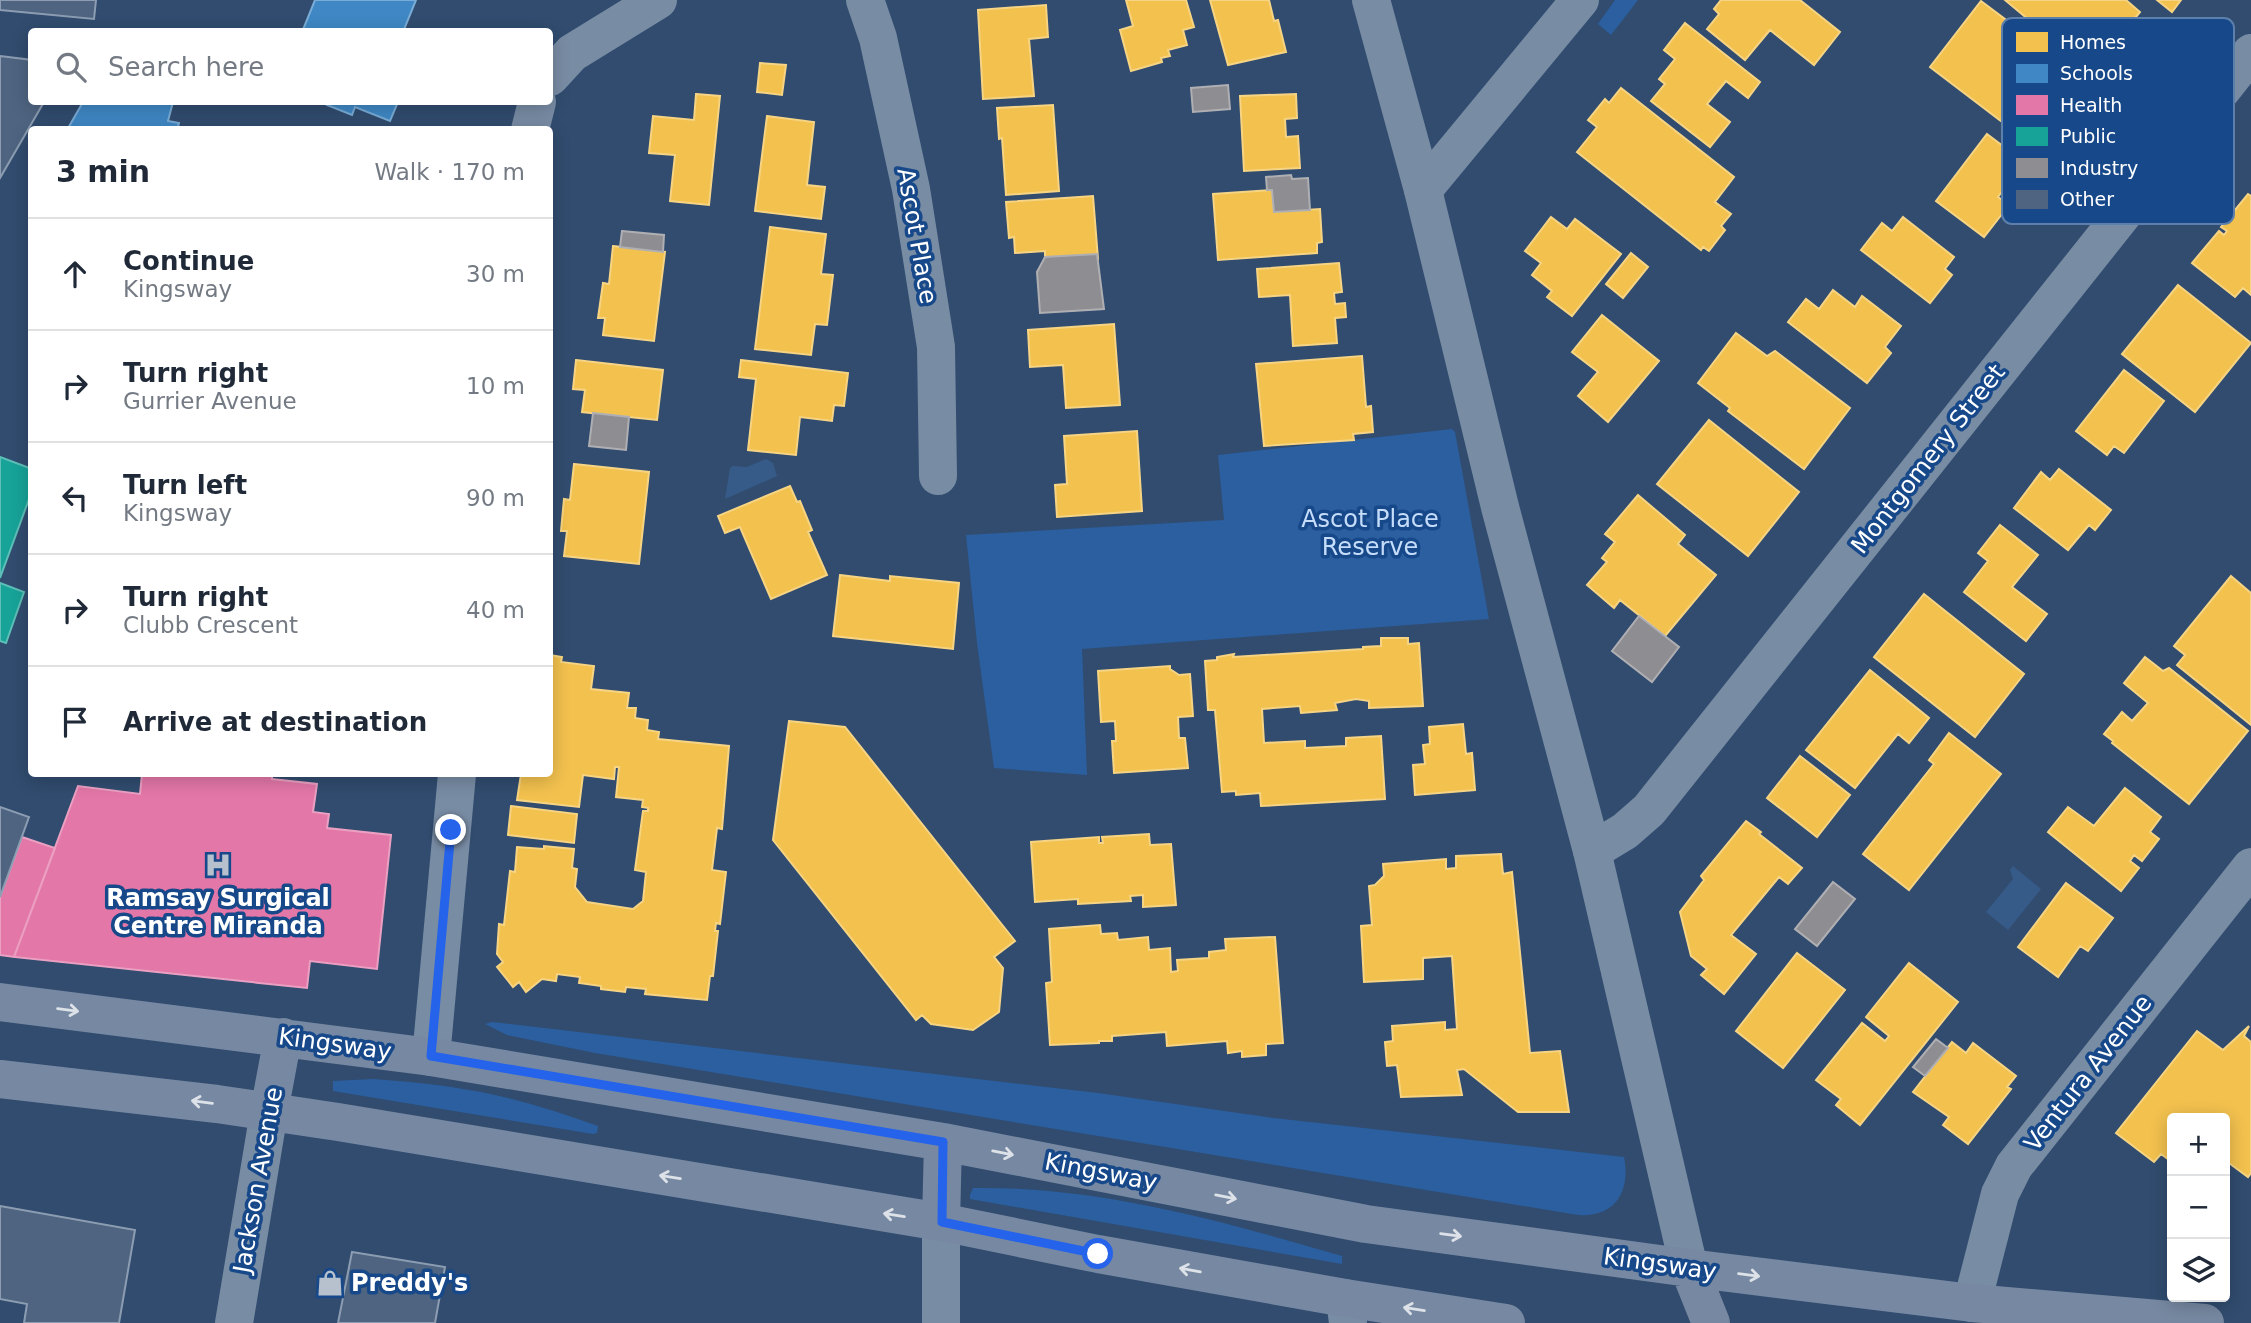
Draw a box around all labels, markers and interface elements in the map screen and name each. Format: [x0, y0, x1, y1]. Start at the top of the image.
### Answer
legend [2002, 18, 2234, 224]
search box [28, 28, 553, 105]
text: Homes [2060, 31, 2126, 53]
icon: search [52, 48, 90, 86]
text: Search here [108, 52, 264, 82]
text: Schools [2060, 62, 2133, 84]
text: Health [2060, 94, 2122, 116]
text: Public [2060, 125, 2116, 147]
text: 3 min [56, 154, 150, 189]
text: Industry [2060, 157, 2138, 179]
text: Walk · 170 m [374, 159, 525, 185]
street label: Ascot Place [891, 166, 943, 306]
text: Other [2060, 188, 2114, 210]
text: Continue [123, 246, 254, 276]
icon: ahead [56, 255, 94, 293]
text: 30 m [466, 261, 525, 287]
text: Kingsway [123, 276, 232, 302]
text: Turn right [123, 358, 268, 388]
street label: Montgomery Street [1845, 359, 2011, 559]
icon: right [56, 367, 94, 405]
text: 10 m [466, 373, 525, 399]
text: Gurrier Avenue [123, 388, 297, 414]
text: Turn left [123, 470, 247, 500]
icon: left [56, 479, 94, 517]
text: 90 m [466, 485, 525, 511]
text: Kingsway [123, 500, 232, 526]
park label: Ascot Place Reserve [1301, 505, 1439, 561]
text: Turn right [123, 582, 268, 612]
icon: right [56, 591, 94, 629]
text: 40 m [466, 597, 525, 623]
text: Clubb Crescent [123, 612, 298, 638]
icon: arrive [56, 703, 94, 741]
text: Arrive at destination [123, 707, 427, 737]
route end [435, 814, 466, 845]
hospital icon: Ramsay Surgical Centre Miranda [203, 850, 233, 880]
place label: Ramsay Surgical Centre Miranda [106, 884, 330, 940]
street label: Ventura Avenue [2018, 989, 2158, 1157]
one-way arrow [56, 1003, 79, 1016]
street label: Kingsway [277, 1022, 393, 1066]
street label: Jackson Avenue [228, 1085, 288, 1277]
one-way arrow [191, 1095, 213, 1108]
map controls [2167, 1113, 2230, 1302]
button: + [2167, 1113, 2230, 1176]
one-way arrow [991, 1147, 1014, 1161]
street label: Kingsway [1042, 1147, 1160, 1197]
one-way arrow [659, 1170, 682, 1183]
button: − [2167, 1176, 2230, 1239]
one-way arrow [1214, 1190, 1237, 1204]
one-way arrow [883, 1208, 906, 1221]
one-way arrow [1439, 1229, 1461, 1242]
route start [1082, 1238, 1113, 1269]
button: layers [2167, 1239, 2230, 1302]
street label: Kingsway [1602, 1242, 1718, 1286]
one-way arrow [1179, 1263, 1202, 1276]
shop icon: Preddy's [315, 1268, 345, 1298]
place label: Preddy's [351, 1269, 468, 1297]
one-way arrow [1737, 1269, 1760, 1282]
one-way arrow [1403, 1302, 1426, 1315]

